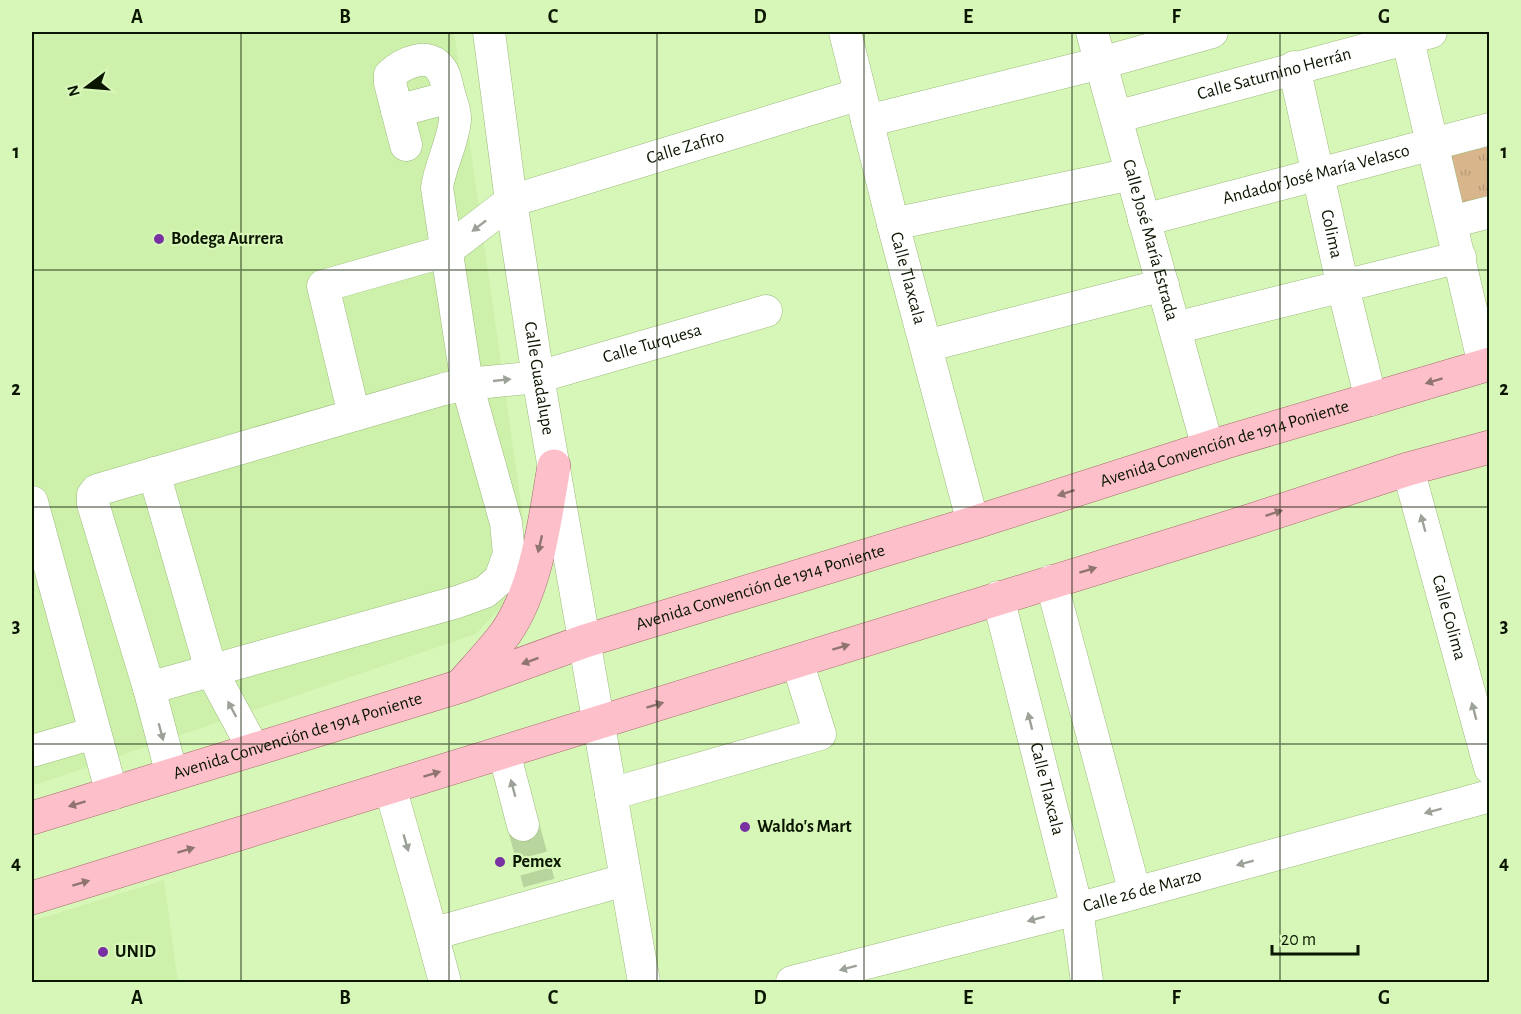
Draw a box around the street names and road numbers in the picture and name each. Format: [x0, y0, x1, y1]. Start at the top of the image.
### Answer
street label: Calle Saturnino Herrán [1195, 45, 1353, 104]
street label: Calle Zafiro [644, 127, 727, 168]
street label: Andador José María Velasco [1221, 141, 1412, 208]
street label: Calle José María Estrada [1119, 158, 1181, 323]
street label: Colima [1317, 208, 1345, 260]
street label: Calle Tlaxcala [887, 230, 928, 326]
street label: Calle Guadalupe [521, 320, 557, 437]
street label: Calle Turquesa [601, 321, 704, 367]
street label: Avenida Convención de 1914 Poniente [1098, 397, 1351, 491]
street label: Avenida Convención de 1914 Poniente [634, 541, 887, 634]
street label: Calle Colima [1429, 573, 1469, 662]
street label: Avenida Convención de 1914 Poniente [171, 689, 424, 783]
street label: Calle Tlaxcala [1026, 741, 1067, 837]
street label: Calle 26 de Marzo [1081, 866, 1204, 916]

